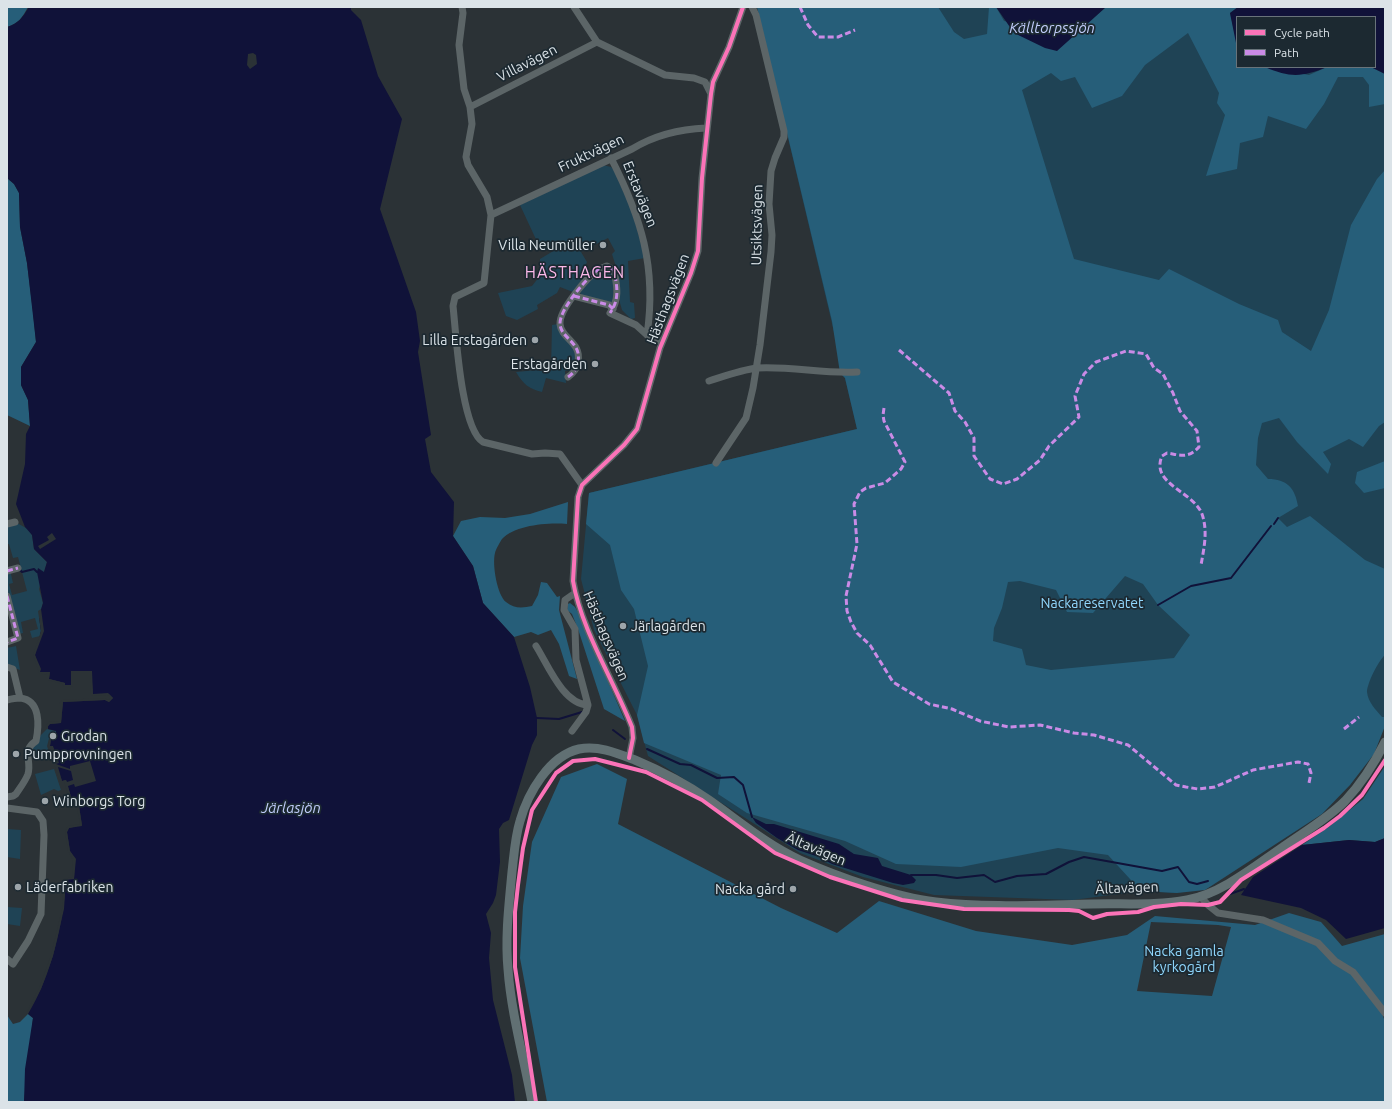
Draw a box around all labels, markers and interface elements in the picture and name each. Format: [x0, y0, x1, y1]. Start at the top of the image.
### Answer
legend [1236, 16, 1376, 68]
water label: Källtorpssjön [1009, 19, 1095, 37]
text: Cycle path [1274, 26, 1330, 39]
street label: Villavägen [494, 41, 560, 85]
text: Path [1274, 46, 1299, 59]
street label: Fruktvägen [555, 130, 627, 176]
street label: Erstavägen [619, 159, 661, 229]
street label: Utsiktsvägen [748, 184, 766, 266]
place label: Villa Neumüller [498, 237, 595, 253]
marker: Villa Neumüller [598, 240, 608, 250]
street label: Hästhagsvägen [643, 251, 693, 347]
district label: HÄSTHAGEN [525, 263, 625, 283]
place label: Lilla Erstagården [422, 332, 527, 348]
marker: Lilla Erstagården [530, 335, 540, 345]
place label: Erstagården [511, 356, 587, 372]
marker: Erstagården [590, 359, 600, 369]
street label: Hästhagsvägen [580, 589, 632, 683]
park label: Nackareservatet [1040, 595, 1144, 611]
place label: Järlagården [631, 618, 706, 634]
marker: Järlagården [618, 621, 628, 631]
place label: Grodan [61, 728, 107, 744]
marker: Grodan [48, 731, 58, 741]
place label: Pumpprovningen [24, 746, 132, 762]
marker: Pumpprovningen [11, 749, 21, 759]
place label: Winborgs Torg [53, 793, 145, 809]
marker: Winborgs Torg [40, 796, 50, 806]
water label: Järlasjön [261, 799, 321, 817]
street label: Ältavägen [784, 829, 848, 869]
place label: Läderfabriken [26, 879, 114, 895]
street label: Ältavägen [1095, 879, 1159, 897]
place label: Nacka gård [715, 881, 785, 897]
marker: Läderfabriken [13, 882, 23, 892]
marker: Nacka gård [788, 884, 798, 894]
park label: Nacka gamla kyrkogård [1144, 943, 1224, 976]

